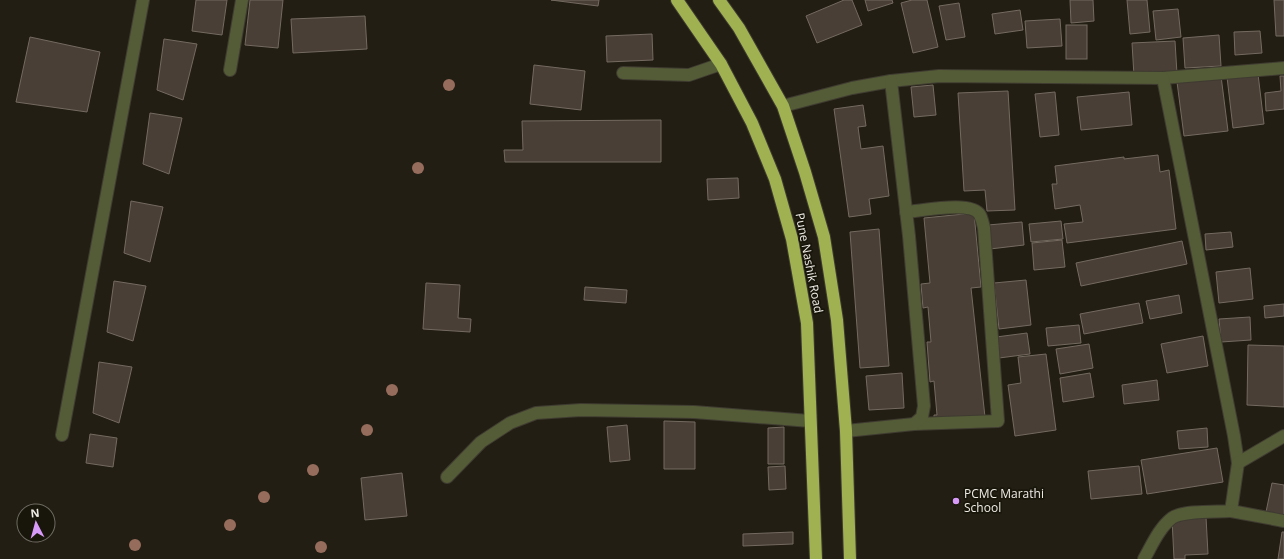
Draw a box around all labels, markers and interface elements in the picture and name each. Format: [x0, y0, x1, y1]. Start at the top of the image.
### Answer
street label: Pune Nashik Road [791, 211, 828, 314]
place label: PCMC Marathi School [964, 485, 1044, 516]
marker: PCMC Marathi School [951, 496, 961, 506]
north arrow [16, 503, 56, 543]
text: N [30, 505, 40, 520]

